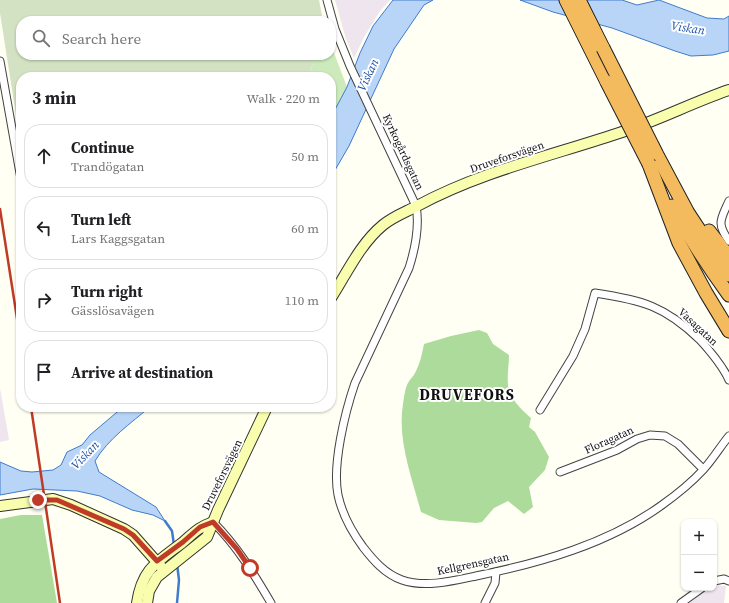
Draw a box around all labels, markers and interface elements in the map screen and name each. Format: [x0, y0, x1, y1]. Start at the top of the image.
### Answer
search box [16, 16, 336, 60]
water label: Viskan [670, 17, 706, 39]
icon: search [30, 27, 52, 49]
text: Search here [62, 28, 141, 49]
water label: Viskan [354, 56, 382, 94]
text: 3 min [32, 86, 76, 110]
text: Walk · 220 m [247, 90, 320, 107]
street label: Kyrkogårdsgatan [379, 112, 427, 193]
text: Continue [71, 137, 134, 158]
street label: Druveforsvägen [468, 137, 546, 177]
icon: ahead [33, 145, 55, 167]
text: 50 m [291, 148, 319, 165]
text: Trandögatan [71, 158, 145, 175]
text: Turn left [71, 209, 131, 230]
icon: left [33, 217, 55, 239]
text: 60 m [291, 220, 319, 237]
text: Lars Kaggsgatan [71, 230, 165, 247]
text: Turn right [71, 281, 143, 302]
icon: right [33, 289, 55, 311]
text: 110 m [285, 292, 319, 309]
text: Gässlösavägen [71, 302, 155, 319]
street label: Vasagatan [675, 305, 721, 350]
icon: arrive [33, 361, 55, 383]
text: Arrive at destination [71, 362, 213, 383]
district label: DRUVEFORS [419, 384, 515, 405]
street label: Floragatan [582, 422, 636, 458]
water label: Viskan [68, 437, 103, 473]
street label: Druveforsvägen [198, 437, 246, 513]
route end [29, 491, 47, 509]
map controls [681, 519, 717, 591]
button: + [681, 519, 717, 555]
street label: Kellgrensgatan [436, 549, 511, 579]
button: − [681, 555, 717, 591]
route start [241, 559, 259, 577]

